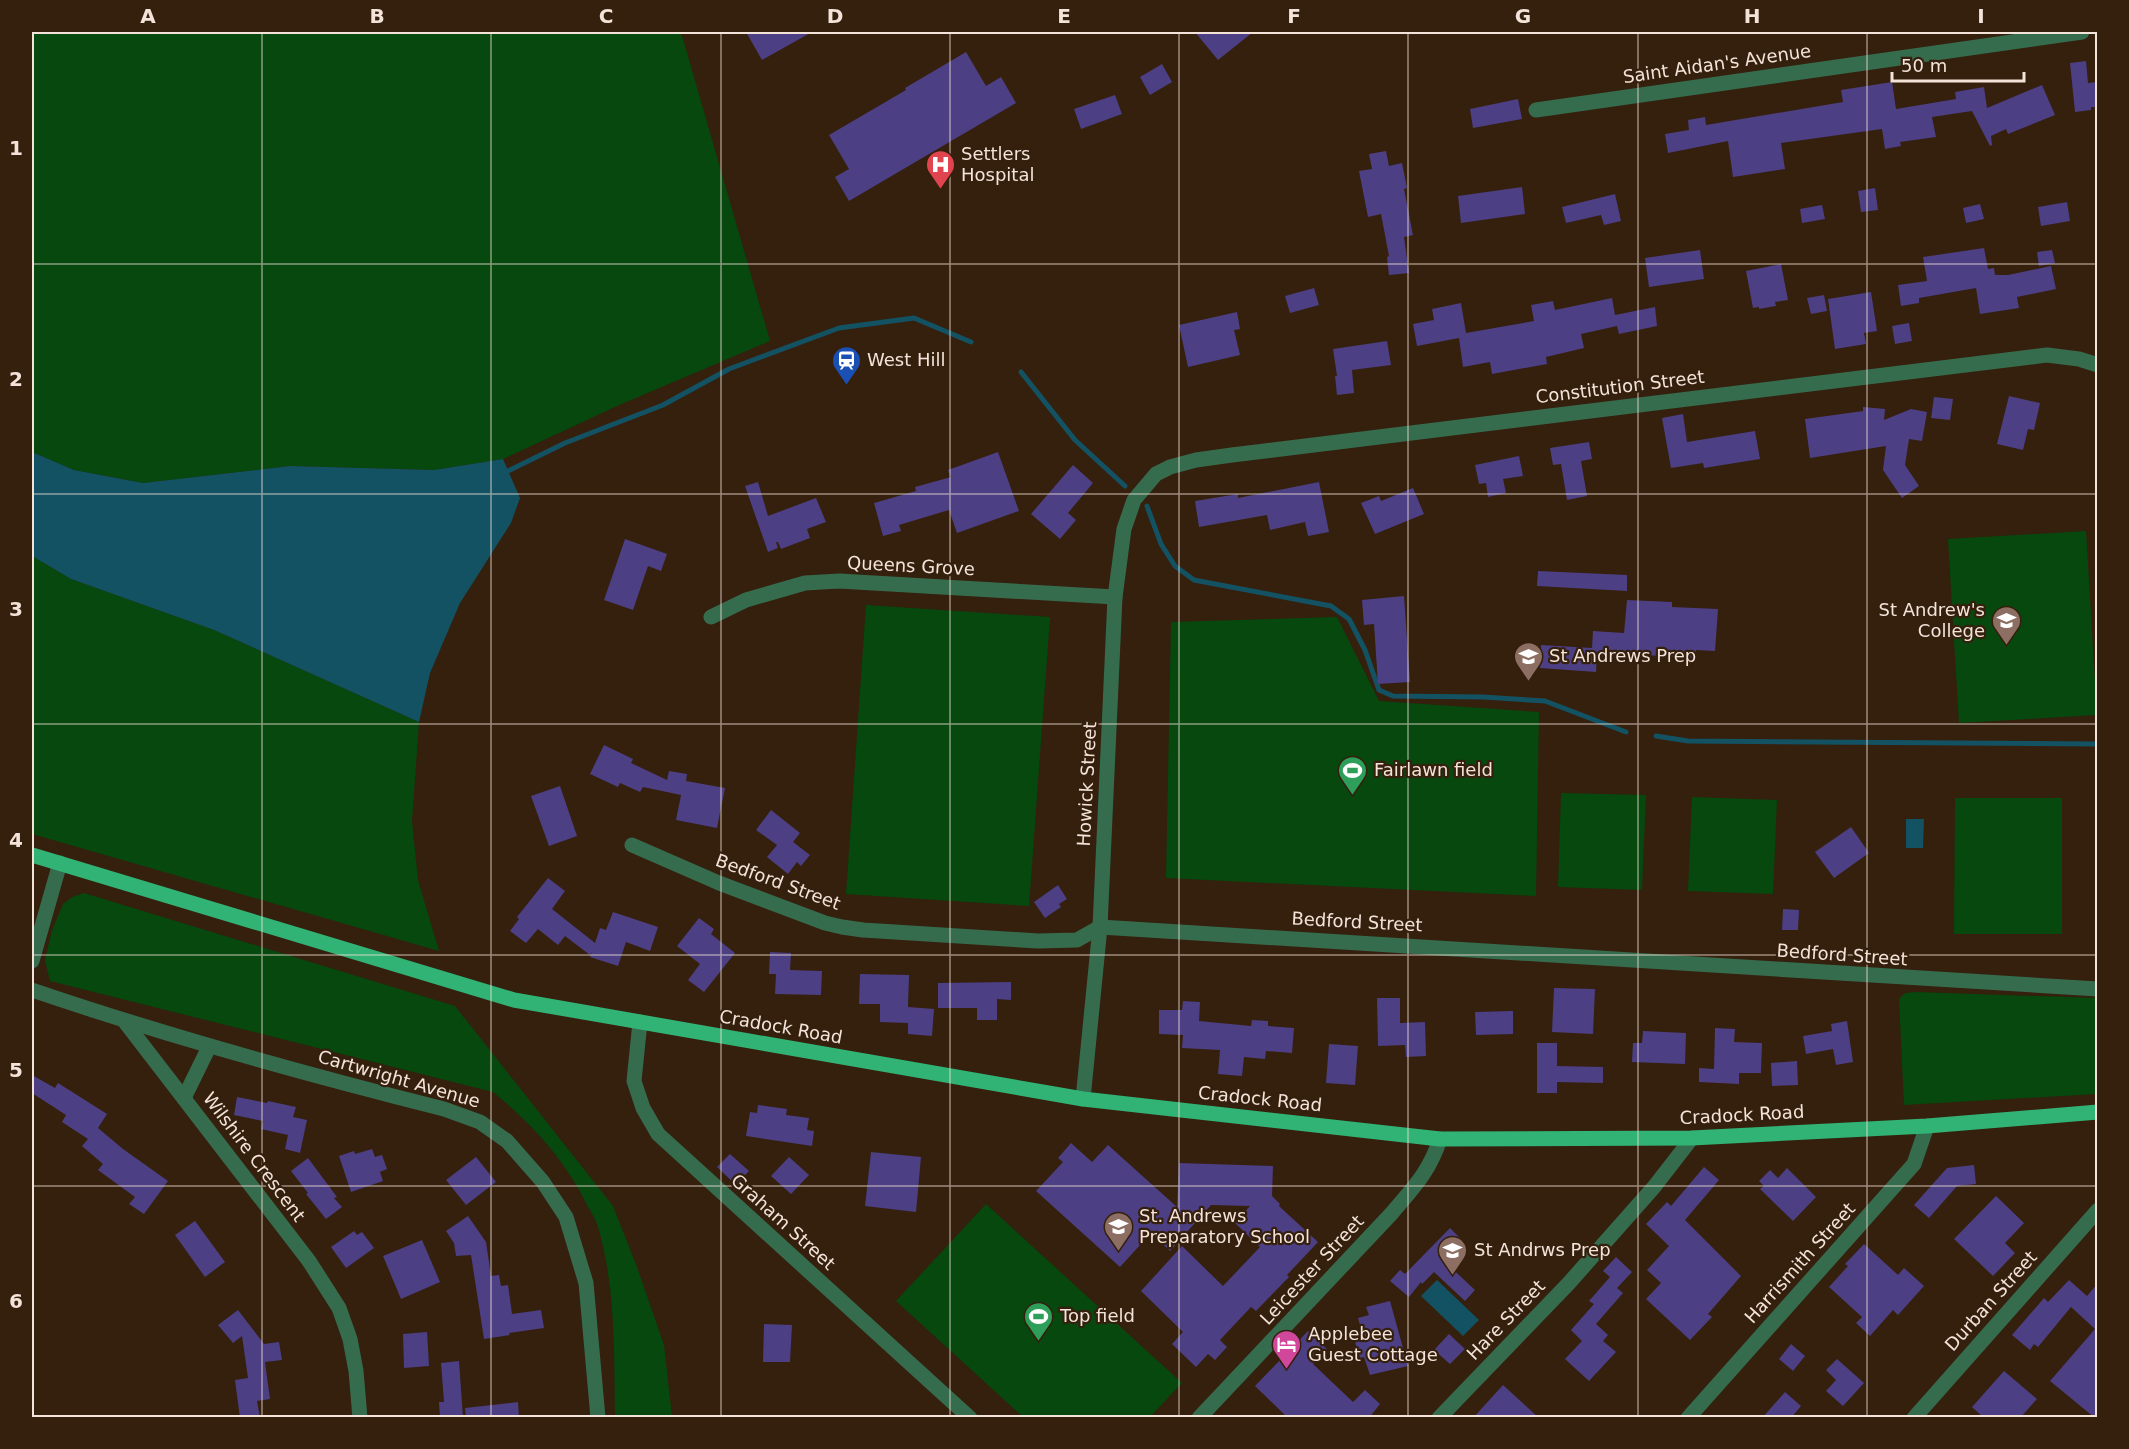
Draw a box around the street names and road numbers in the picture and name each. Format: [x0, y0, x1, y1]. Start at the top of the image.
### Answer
street label: Saint Aidan's Avenue [1622, 40, 1812, 87]
street label: Constitution Street [1534, 366, 1705, 407]
street label: Queens Grove [847, 552, 975, 579]
street label: Howick Street [1073, 721, 1100, 847]
street label: Bedford Street [713, 849, 843, 914]
street label: Bedford Street [1291, 908, 1423, 935]
street label: Bedford Street [1776, 939, 1908, 970]
street label: Cradock Road [718, 1005, 844, 1048]
street label: Cartwright Avenue [316, 1045, 483, 1112]
street label: Cradock Road [1197, 1082, 1323, 1115]
street label: Wilshire Crescent [199, 1088, 310, 1225]
street label: Cradock Road [1679, 1101, 1805, 1128]
street label: Graham Street [727, 1169, 840, 1274]
street label: Harrismith Street [1740, 1198, 1859, 1327]
street label: Leicester Street [1256, 1211, 1368, 1329]
street label: Durban Street [1940, 1246, 2041, 1355]
street label: Hare Street [1462, 1275, 1549, 1364]

